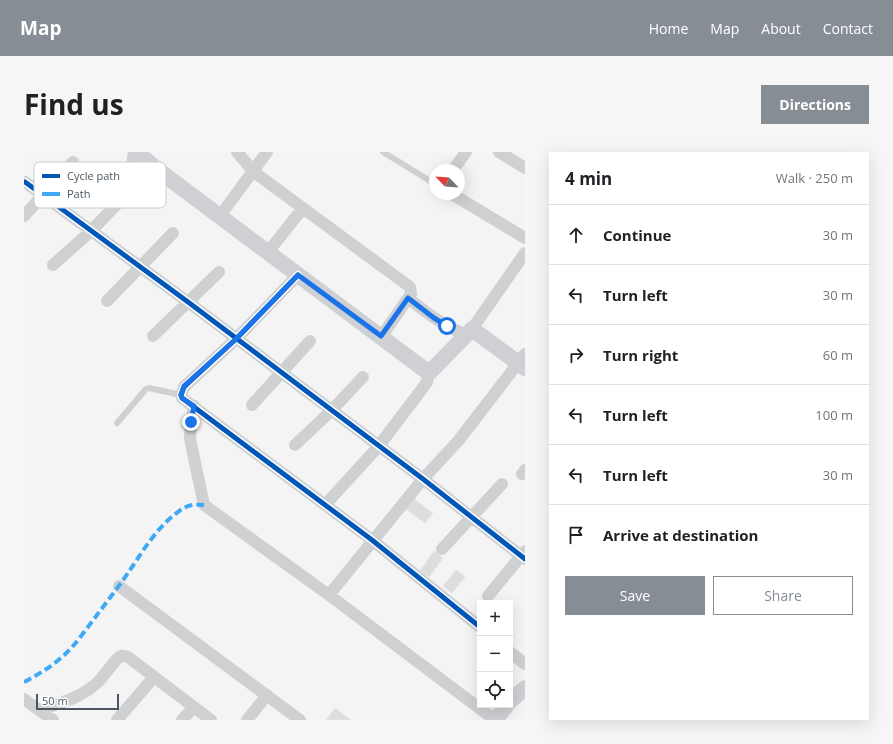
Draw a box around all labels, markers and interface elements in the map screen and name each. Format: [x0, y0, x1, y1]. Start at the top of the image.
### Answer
text: Map [20, 15, 61, 41]
text: Home [649, 19, 688, 38]
text: Map [710, 19, 739, 38]
text: About [761, 19, 801, 38]
text: Contact [823, 19, 873, 38]
text: Find us [24, 85, 124, 123]
button: Directions [761, 85, 869, 124]
legend [34, 162, 166, 208]
north arrow [429, 164, 465, 200]
text: 4 min [565, 167, 612, 190]
text: Cycle path [67, 168, 120, 183]
text: Walk · 250 m [776, 169, 853, 187]
text: Path [67, 186, 90, 201]
icon: ahead [565, 224, 587, 246]
text: Continue [603, 225, 671, 245]
text: 30 m [823, 226, 853, 244]
icon: left [565, 284, 587, 306]
text: Turn left [603, 285, 668, 305]
text: 30 m [823, 286, 853, 304]
route start [438, 317, 456, 335]
icon: right [565, 344, 587, 366]
text: Turn right [603, 345, 678, 365]
text: 60 m [823, 346, 853, 364]
icon: left [565, 404, 587, 426]
text: Turn left [603, 405, 668, 425]
text: 100 m [815, 406, 853, 424]
route end [182, 413, 200, 431]
icon: left [565, 464, 587, 486]
text: Turn left [603, 465, 668, 485]
text: 30 m [823, 466, 853, 484]
icon: arrive [565, 524, 587, 546]
text: Arrive at destination [603, 525, 758, 545]
button: Save [565, 576, 705, 615]
button: Share [713, 576, 853, 615]
map controls [477, 600, 513, 708]
button: + [477, 600, 513, 636]
button: − [477, 636, 513, 672]
button: locate [477, 672, 513, 708]
scale bar [36, 692, 119, 711]
text: 50 m [42, 693, 68, 708]

